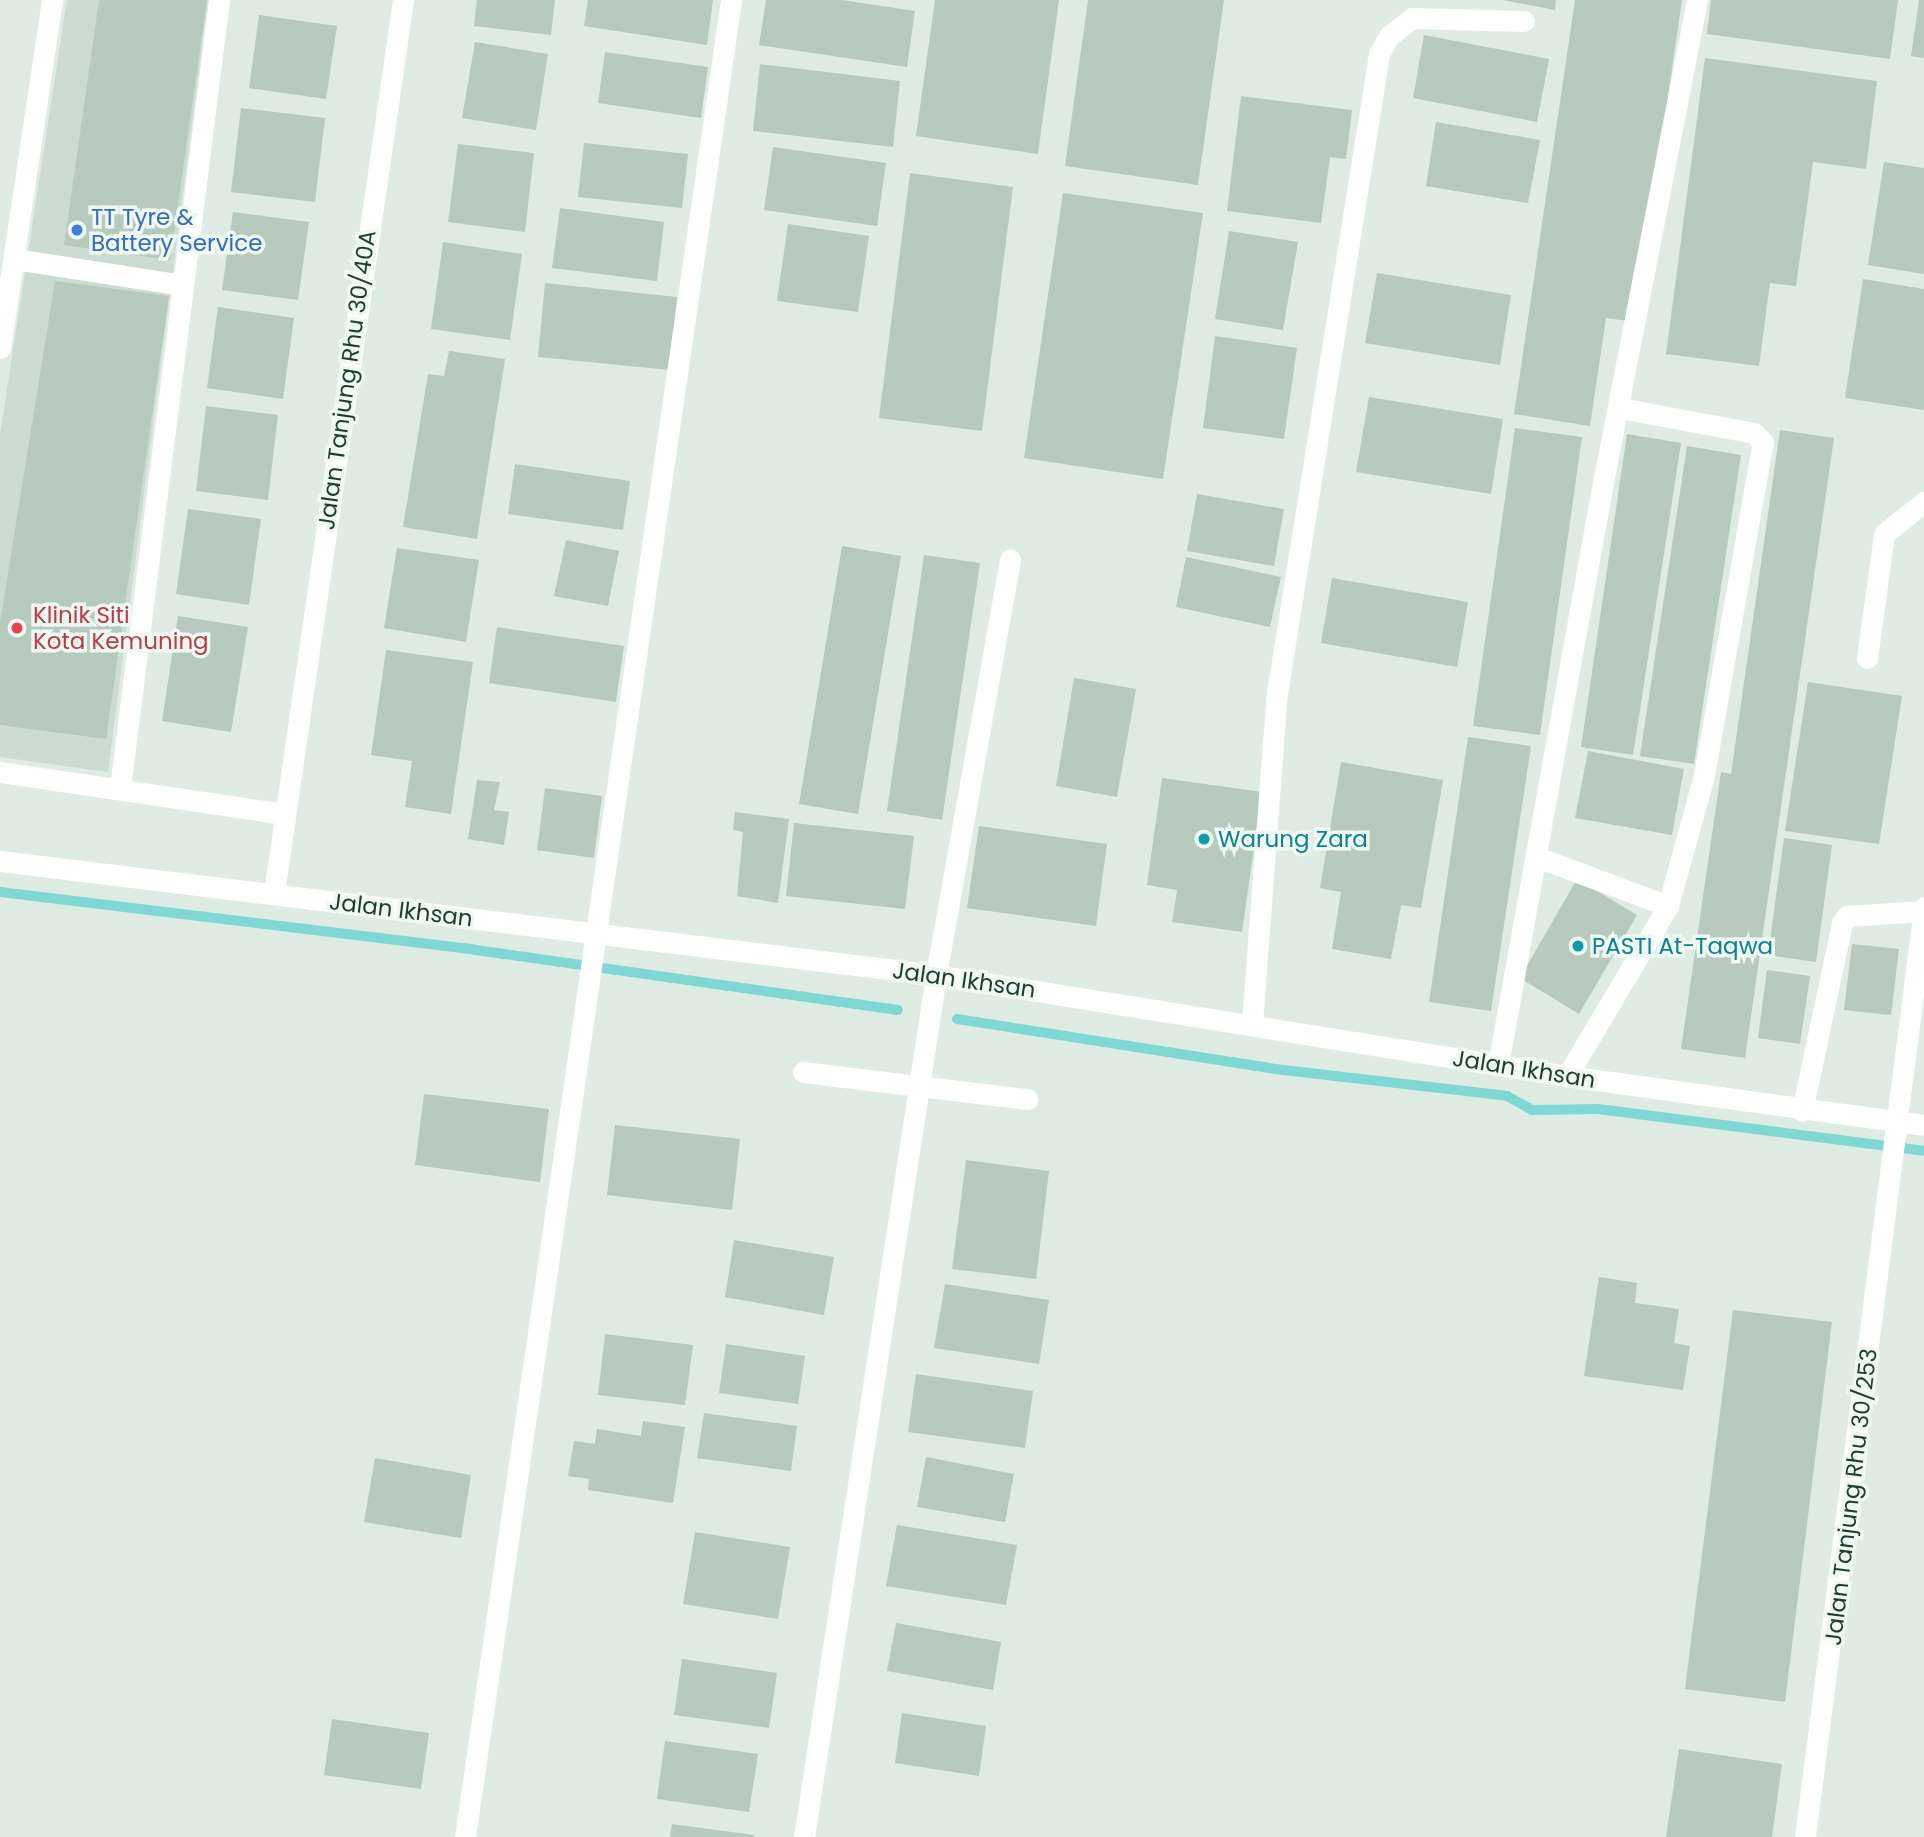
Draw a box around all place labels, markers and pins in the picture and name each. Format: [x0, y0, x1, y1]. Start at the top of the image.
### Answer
place label: TT Tyre & Battery Service [91, 203, 262, 257]
marker: TT Tyre & Battery Service [69, 222, 85, 238]
place label: Klinik Siti Kota Kemuning [33, 601, 209, 655]
marker: Klinik Siti Kota Kemuning [7, 618, 27, 638]
place label: Warung Zara [1218, 825, 1368, 853]
marker: Warung Zara [1196, 831, 1212, 847]
place label: PASTI At-Taqwa [1592, 932, 1773, 960]
marker: PASTI At-Taqwa [1570, 938, 1586, 954]

